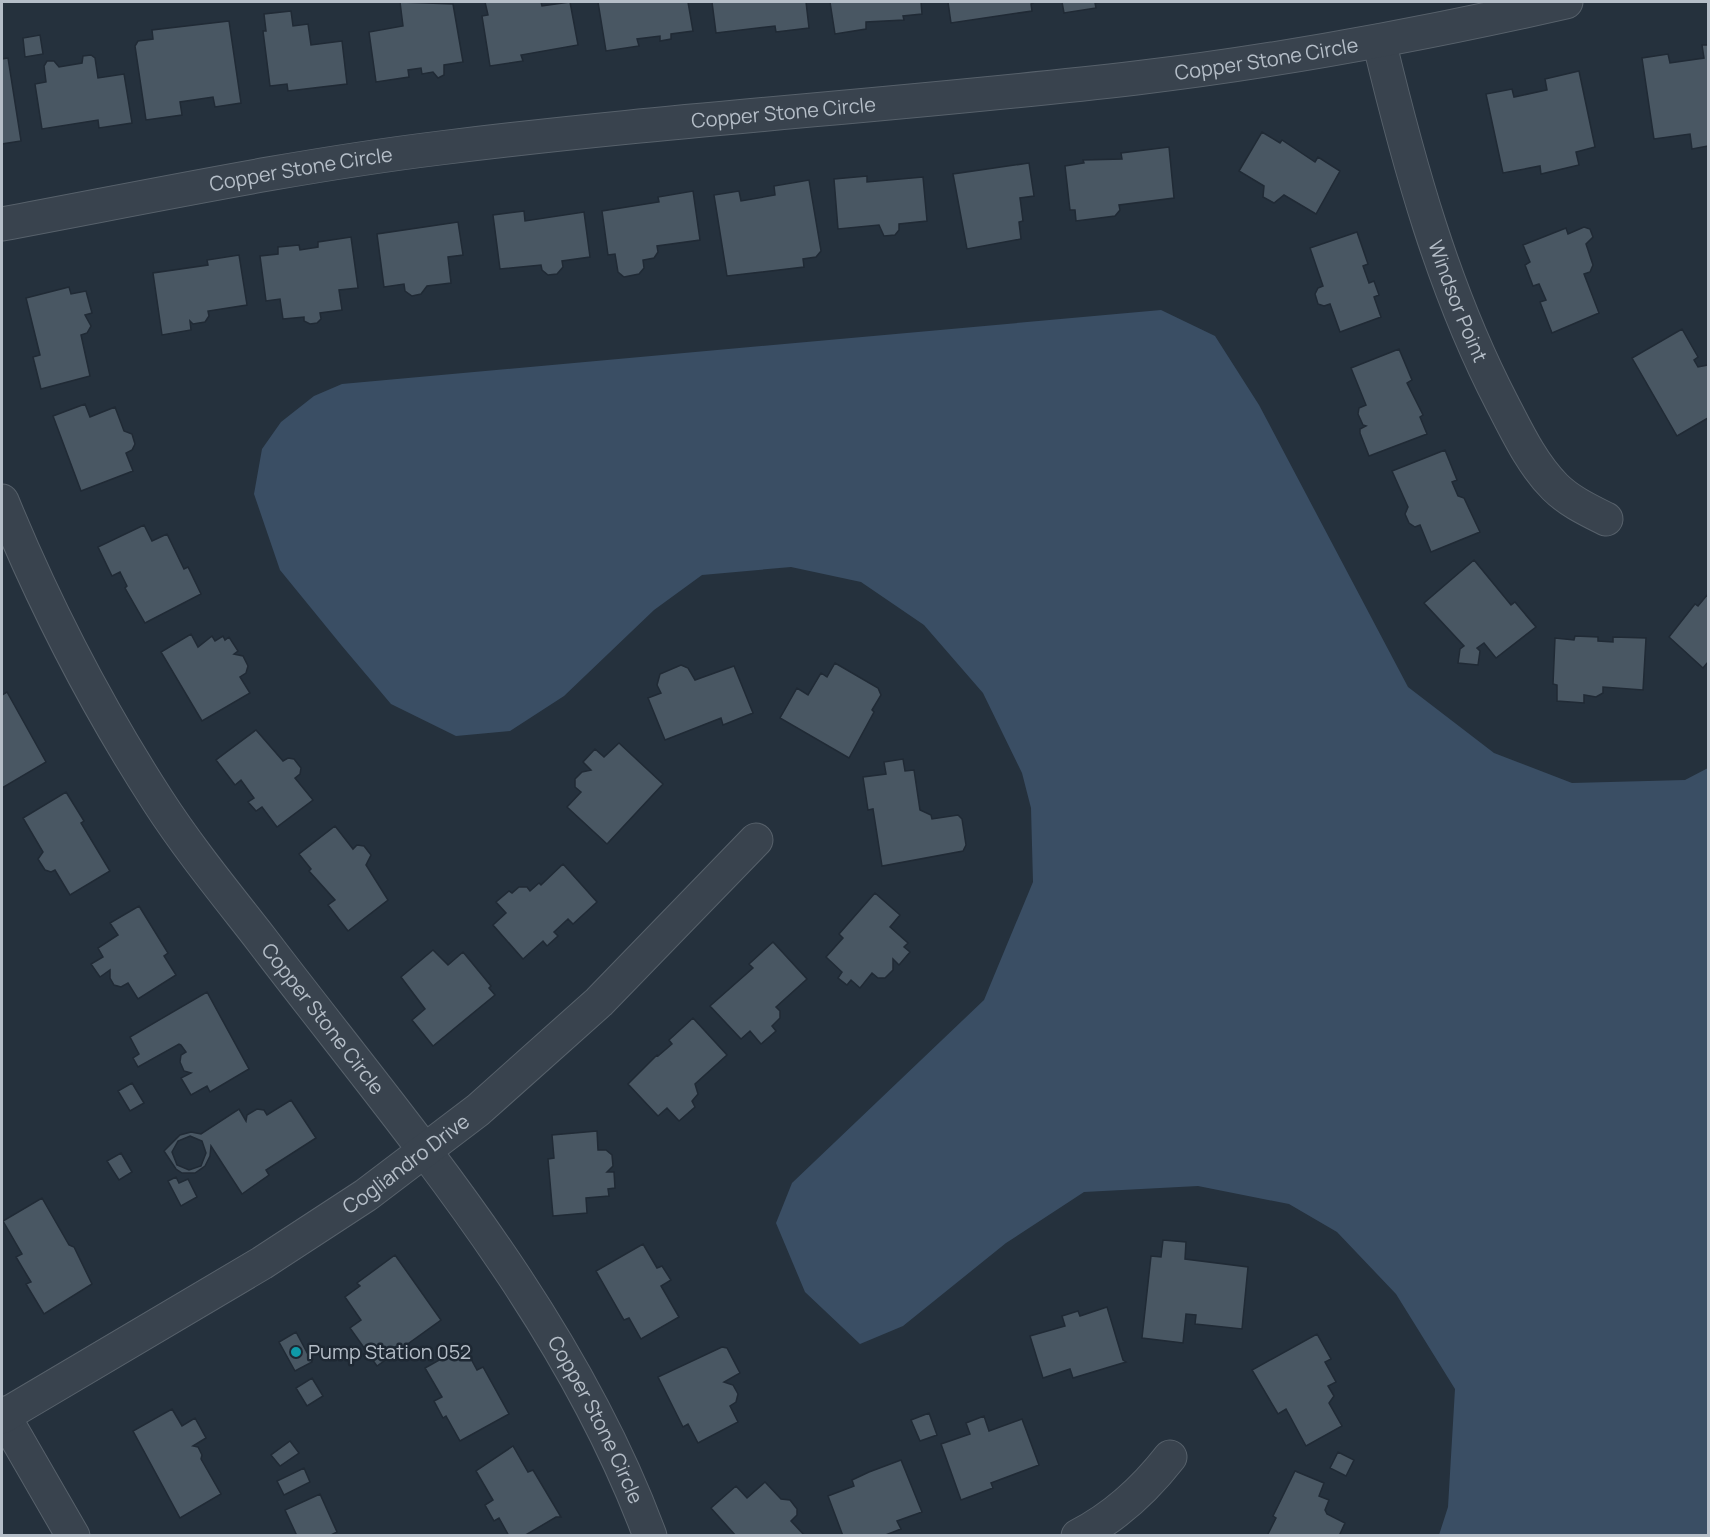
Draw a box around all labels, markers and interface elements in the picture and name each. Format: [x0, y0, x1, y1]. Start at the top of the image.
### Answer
street label: Copper Stone Circle [1173, 31, 1360, 86]
street label: Copper Stone Circle [690, 90, 877, 134]
street label: Copper Stone Circle [207, 140, 394, 197]
street label: Windsor Point [1422, 236, 1494, 366]
street label: Copper Stone Circle [256, 937, 391, 1100]
street label: Cogliandro Drive [337, 1107, 475, 1220]
street label: Copper Stone Circle [542, 1331, 650, 1508]
place label: Pump Station 052 [308, 1338, 471, 1365]
marker: Pump Station 052 [289, 1345, 303, 1359]

